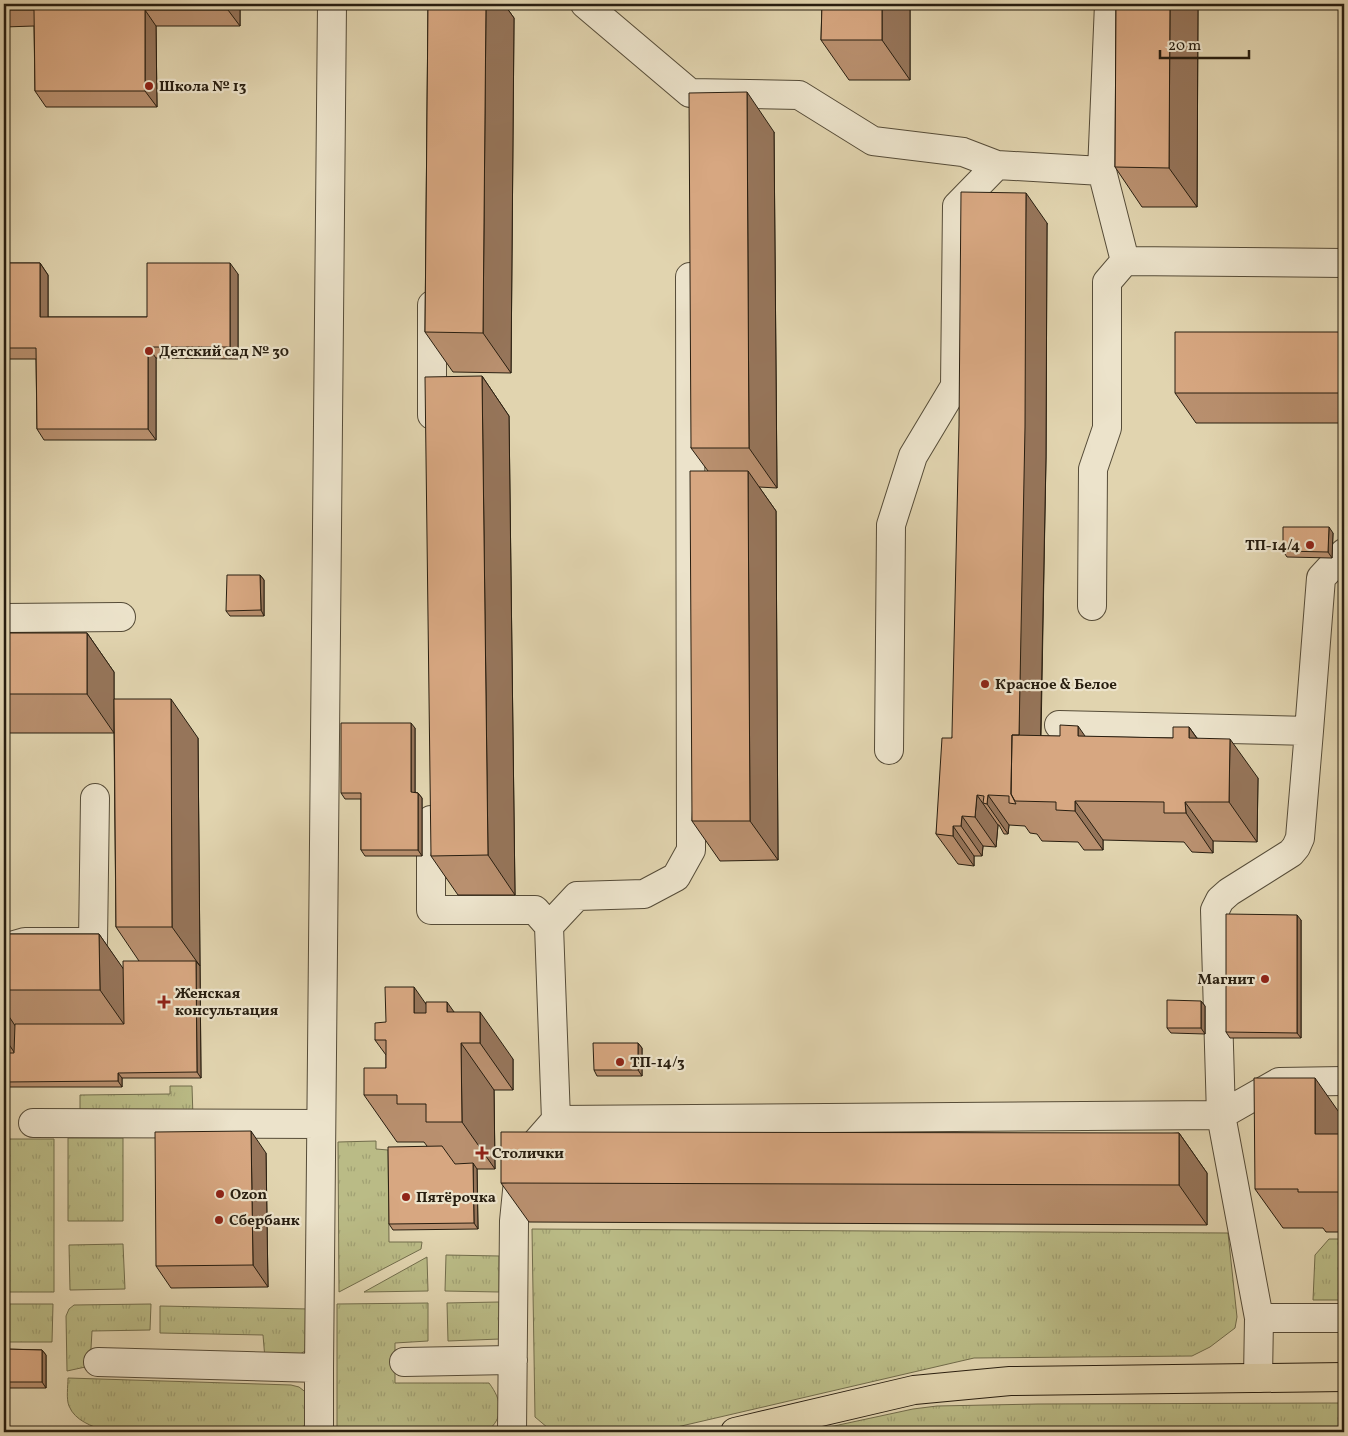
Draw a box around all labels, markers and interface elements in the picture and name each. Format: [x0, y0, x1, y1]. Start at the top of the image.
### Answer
scale bar [1160, 28, 1249, 60]
text: 20 m [1168, 36, 1201, 57]
place label: Школа № 13 [159, 77, 247, 98]
marker: Школа № 13 [143, 80, 155, 92]
place label: Детский сад № 30 [159, 342, 289, 363]
marker: Детский сад № 30 [143, 345, 155, 357]
place label: ТП-14/4 [1245, 536, 1300, 557]
marker: ТП-14/4 [1304, 539, 1316, 551]
place label: Красное & Белое [995, 675, 1117, 696]
marker: Красное & Белое [979, 678, 991, 690]
place label: Магнит [1198, 970, 1256, 991]
marker: Магнит [1259, 973, 1271, 985]
place label: Женская консультация [175, 984, 279, 1022]
marker: Женская консультация [157, 995, 171, 1009]
place label: ТП-14/3 [630, 1053, 685, 1074]
marker: ТП-14/3 [614, 1056, 626, 1068]
place label: Столички [492, 1144, 564, 1165]
marker: Столички [476, 1147, 488, 1159]
place label: Ozon [230, 1185, 267, 1206]
marker: Ozon [214, 1188, 226, 1200]
place label: Пятёрочка [416, 1188, 496, 1209]
marker: Пятёрочка [400, 1191, 412, 1203]
place label: Сбербанк [229, 1211, 300, 1232]
marker: Сбербанк [213, 1214, 225, 1226]

